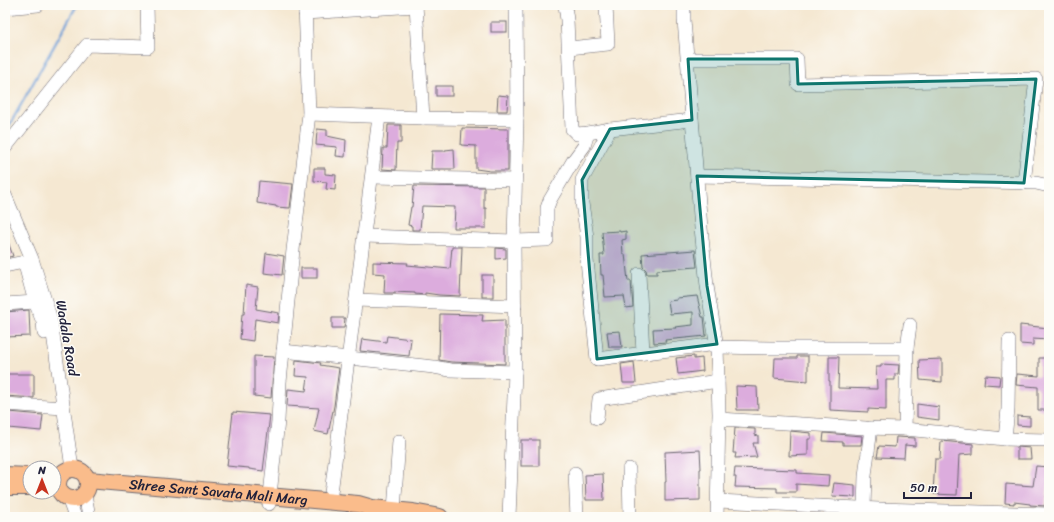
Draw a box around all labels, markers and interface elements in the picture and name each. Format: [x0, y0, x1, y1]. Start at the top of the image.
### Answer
street label: Wadala Road [48, 298, 86, 380]
north arrow [22, 460, 62, 500]
text: N [37, 461, 46, 480]
street label: Shree Sant Savata Mali Marg [128, 471, 309, 512]
scale bar [904, 474, 971, 500]
text: 50 m [910, 477, 937, 499]

